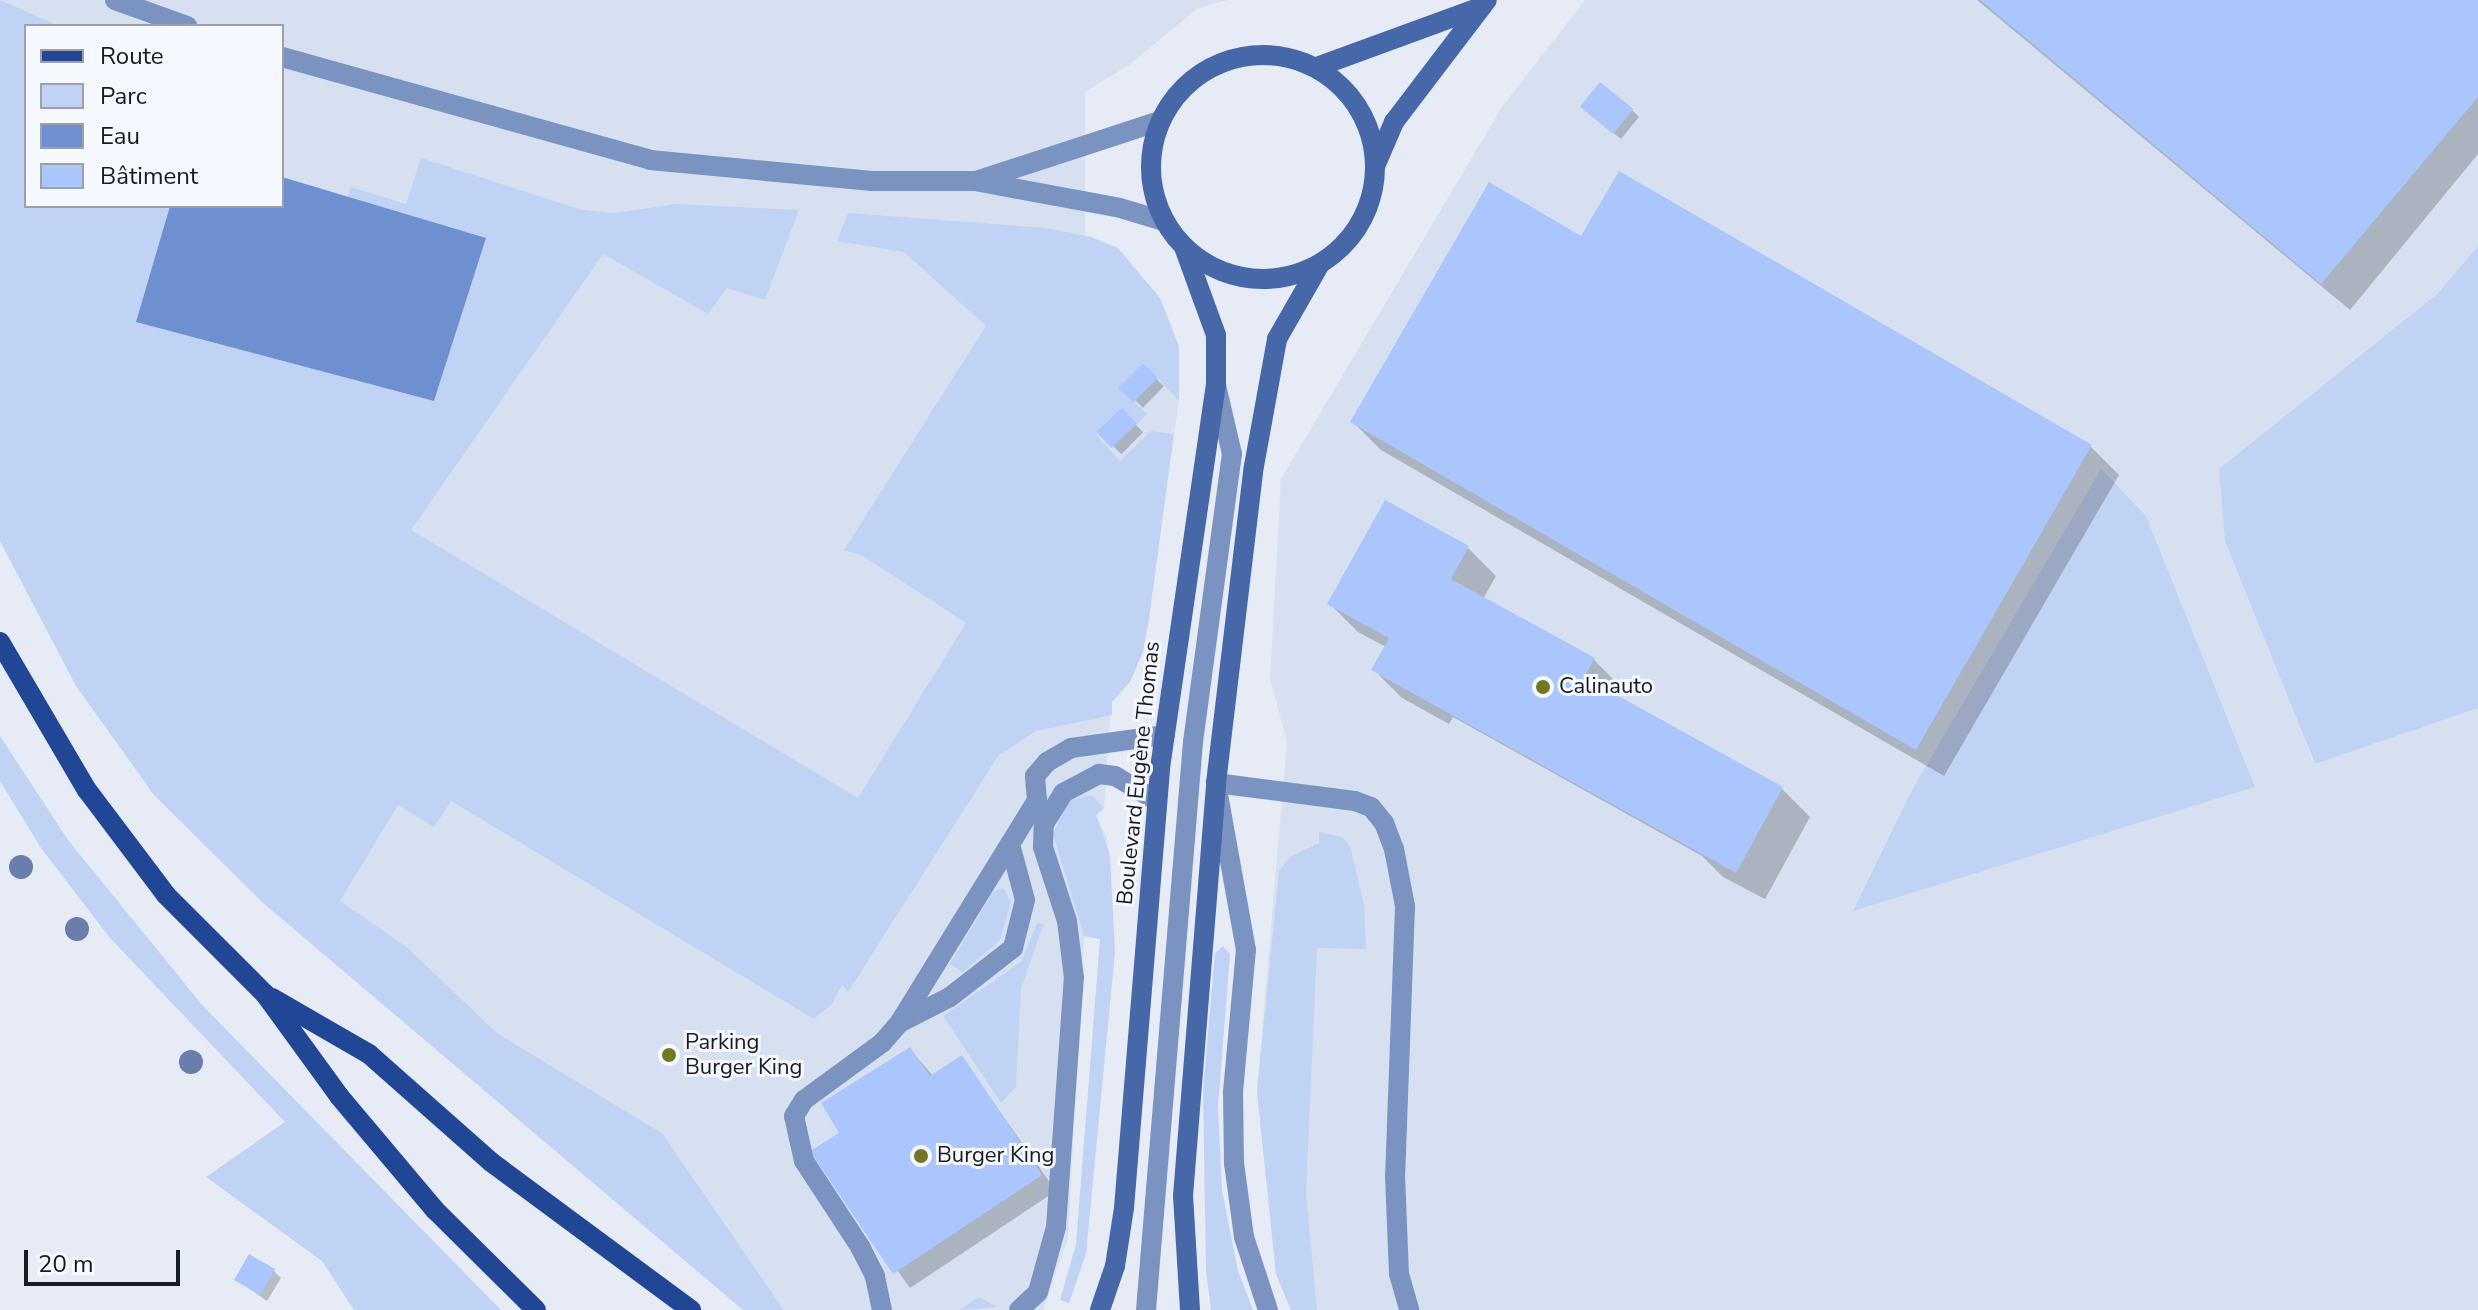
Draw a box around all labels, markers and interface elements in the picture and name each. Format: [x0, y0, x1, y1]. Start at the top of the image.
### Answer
legend [24, 24, 284, 208]
text: Route [100, 40, 164, 72]
text: Parc [100, 80, 147, 112]
text: Eau [100, 120, 140, 152]
text: Bâtiment [100, 160, 198, 192]
street label: Boulevard Eugène Thomas [1112, 640, 1166, 906]
place label: Calinauto [1559, 674, 1653, 700]
marker: Calinauto [1534, 678, 1552, 696]
place label: Parking Burger King [685, 1029, 802, 1080]
marker: Parking Burger King [660, 1046, 678, 1064]
place label: Burger King [937, 1143, 1054, 1169]
marker: Burger King [912, 1147, 930, 1165]
scale bar [28, 1234, 184, 1284]
text: 20 m [38, 1248, 94, 1280]

